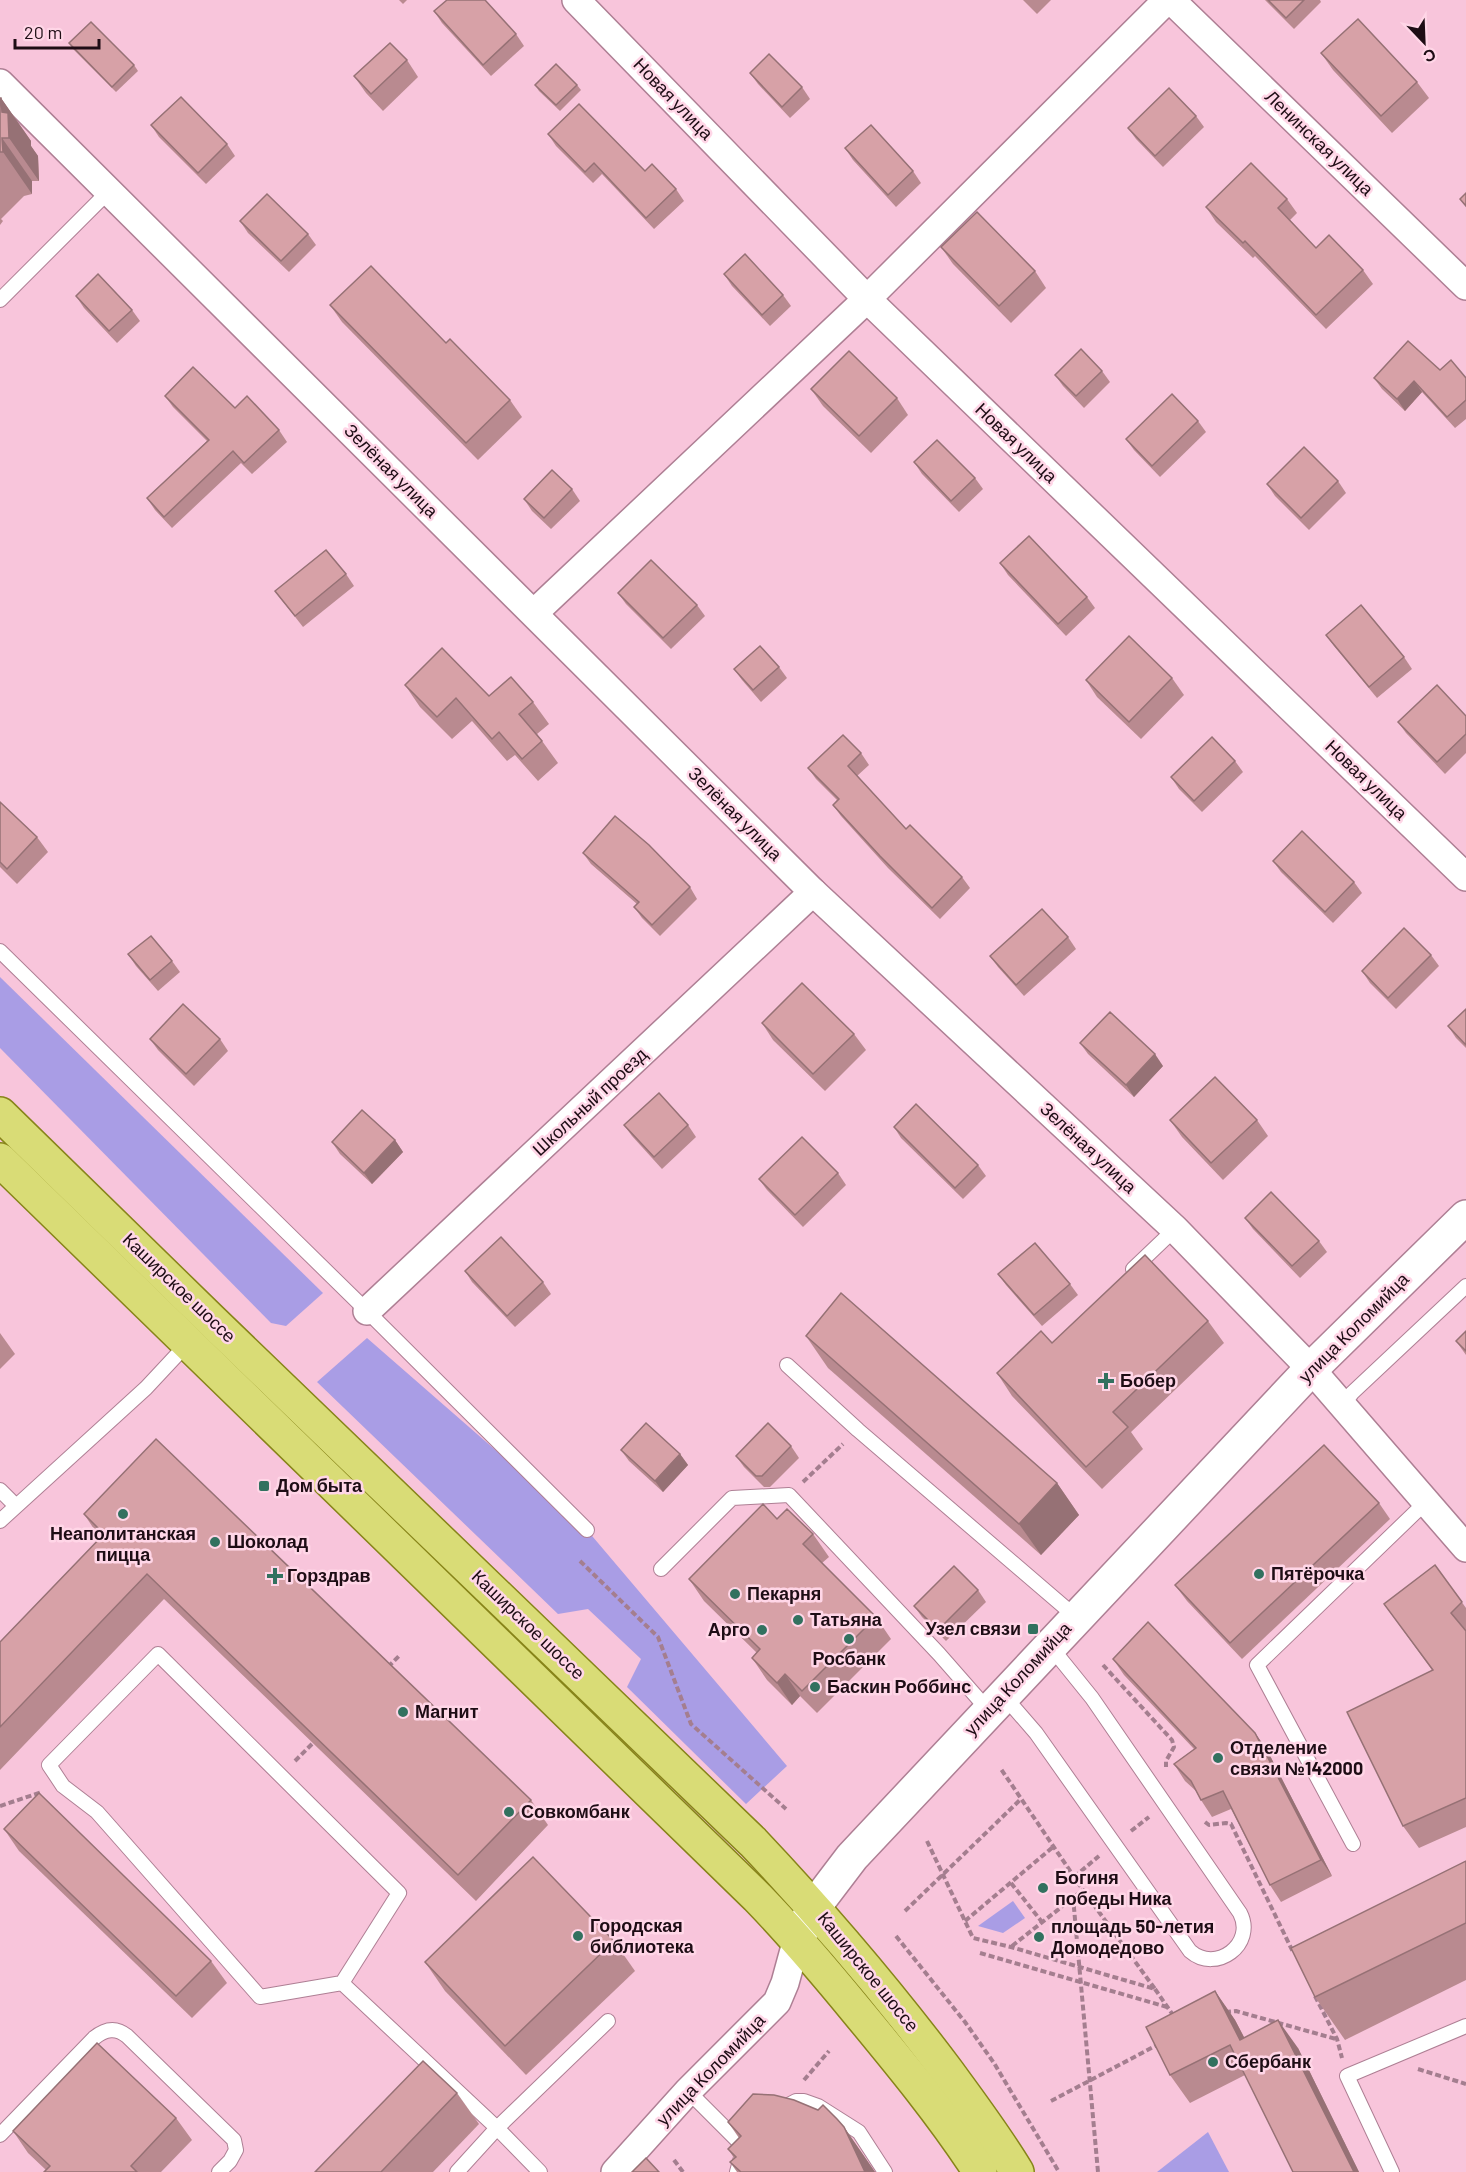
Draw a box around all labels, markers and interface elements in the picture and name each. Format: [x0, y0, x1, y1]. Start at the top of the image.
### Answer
scale bar [15, 12, 99, 50]
north arrow [1394, 12, 1454, 72]
text: 20 m [24, 21, 62, 43]
text: С [1421, 45, 1439, 67]
street label: Новая улица [629, 53, 719, 144]
street label: Ленинская улица [1261, 85, 1379, 200]
street label: Новая улица [971, 398, 1063, 487]
street label: Зелёная улица [340, 419, 444, 522]
street label: Новая улица [1321, 735, 1413, 824]
street label: Зелёная улица [684, 762, 788, 865]
street label: Школьный проезд [528, 1042, 651, 1160]
street label: Зелёная улица [1036, 1097, 1142, 1198]
street label: Каширское шоссе [119, 1228, 241, 1347]
street label: улица Коломийца [1294, 1267, 1414, 1387]
place label: Бобер [1120, 1369, 1176, 1391]
marker: Бобер [1097, 1372, 1115, 1390]
place label: Дом быта [276, 1474, 363, 1496]
marker: Дом быта [257, 1479, 271, 1493]
marker: Неаполитанская пицца [116, 1507, 130, 1521]
place label: Неаполитанская пицца [50, 1522, 196, 1565]
place label: Шоколад [227, 1530, 309, 1552]
marker: Шоколад [208, 1535, 222, 1549]
place label: Пятёрочка [1271, 1562, 1365, 1584]
place label: Горздрав [287, 1564, 371, 1586]
street label: Каширское шоссе [468, 1565, 590, 1684]
marker: Пятёрочка [1252, 1567, 1266, 1581]
marker: Горздрав [268, 1569, 282, 1583]
place label: Пекарня [747, 1582, 821, 1604]
marker: Пекарня [728, 1587, 742, 1601]
place label: Татьяна [810, 1608, 883, 1630]
marker: Татьяна [791, 1613, 805, 1627]
street label: улица Коломийца [959, 1616, 1076, 1739]
place label: Узел связи [926, 1617, 1021, 1639]
place label: Арго [708, 1618, 750, 1640]
marker: Узел связи [1026, 1622, 1040, 1636]
marker: Арго [755, 1623, 769, 1637]
marker: Росбанк [842, 1632, 856, 1646]
place label: Росбанк [812, 1647, 887, 1669]
place label: Баскин Роббинс [827, 1675, 971, 1697]
marker: Баскин Роббинс [808, 1680, 822, 1694]
place label: Магнит [415, 1700, 479, 1722]
marker: Магнит [396, 1705, 410, 1719]
place label: Отделение связи №142000 [1230, 1736, 1363, 1779]
marker: Отделение связи №142000 [1211, 1751, 1225, 1765]
place label: Совкомбанк [521, 1800, 631, 1822]
marker: Совкомбанк [502, 1805, 516, 1819]
place label: Богиня победы Ника [1055, 1866, 1172, 1909]
marker: Богиня победы Ника [1036, 1881, 1050, 1895]
street label: Каширское шоссе [814, 1907, 924, 2036]
place label: Городская библиотека [590, 1914, 695, 1957]
place label: площадь 50-летия Домодедово [1051, 1915, 1214, 1958]
marker: Городская библиотека [571, 1929, 585, 1943]
marker: площадь 50-летия Домодедово [1032, 1930, 1046, 1944]
street label: улица Коломийца [651, 2008, 770, 2130]
place label: Сбербанк [1225, 2050, 1312, 2072]
marker: Сбербанк [1206, 2055, 1220, 2069]

